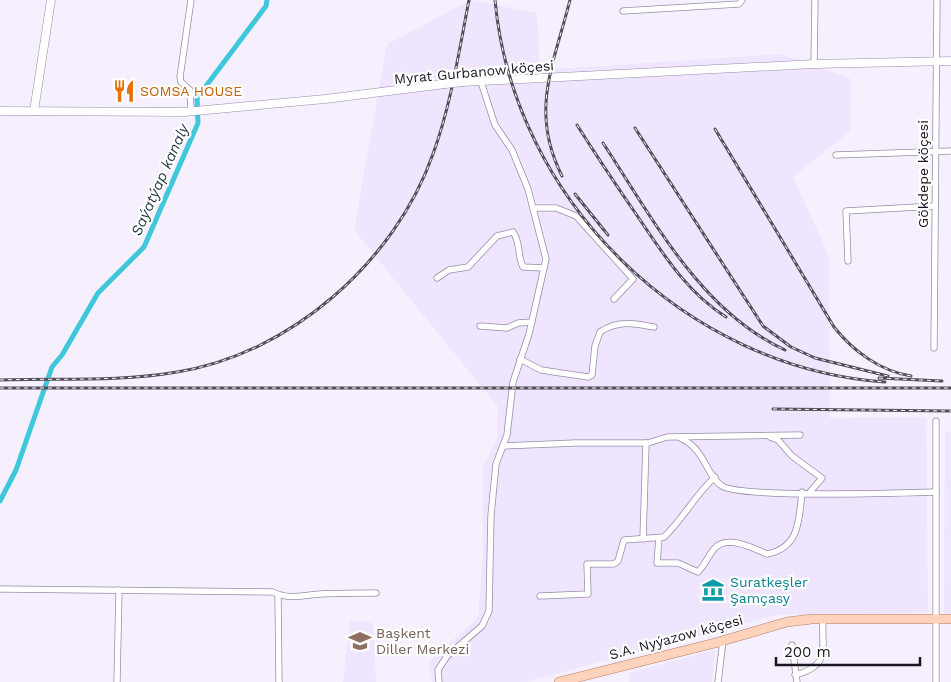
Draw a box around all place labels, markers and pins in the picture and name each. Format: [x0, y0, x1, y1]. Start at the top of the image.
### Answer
restaurant icon: SOMSA HOUSE [111, 78, 137, 104]
place label: SOMSA HOUSE [140, 83, 242, 99]
place label: Suratkeşler Şamçasy [730, 574, 808, 606]
museum icon: Suratkeşler Şamçasy [700, 577, 726, 603]
place label: Başkent Diller Merkezi [376, 625, 469, 657]
school or university icon: Başkent Diller Merkezi [347, 628, 373, 654]

